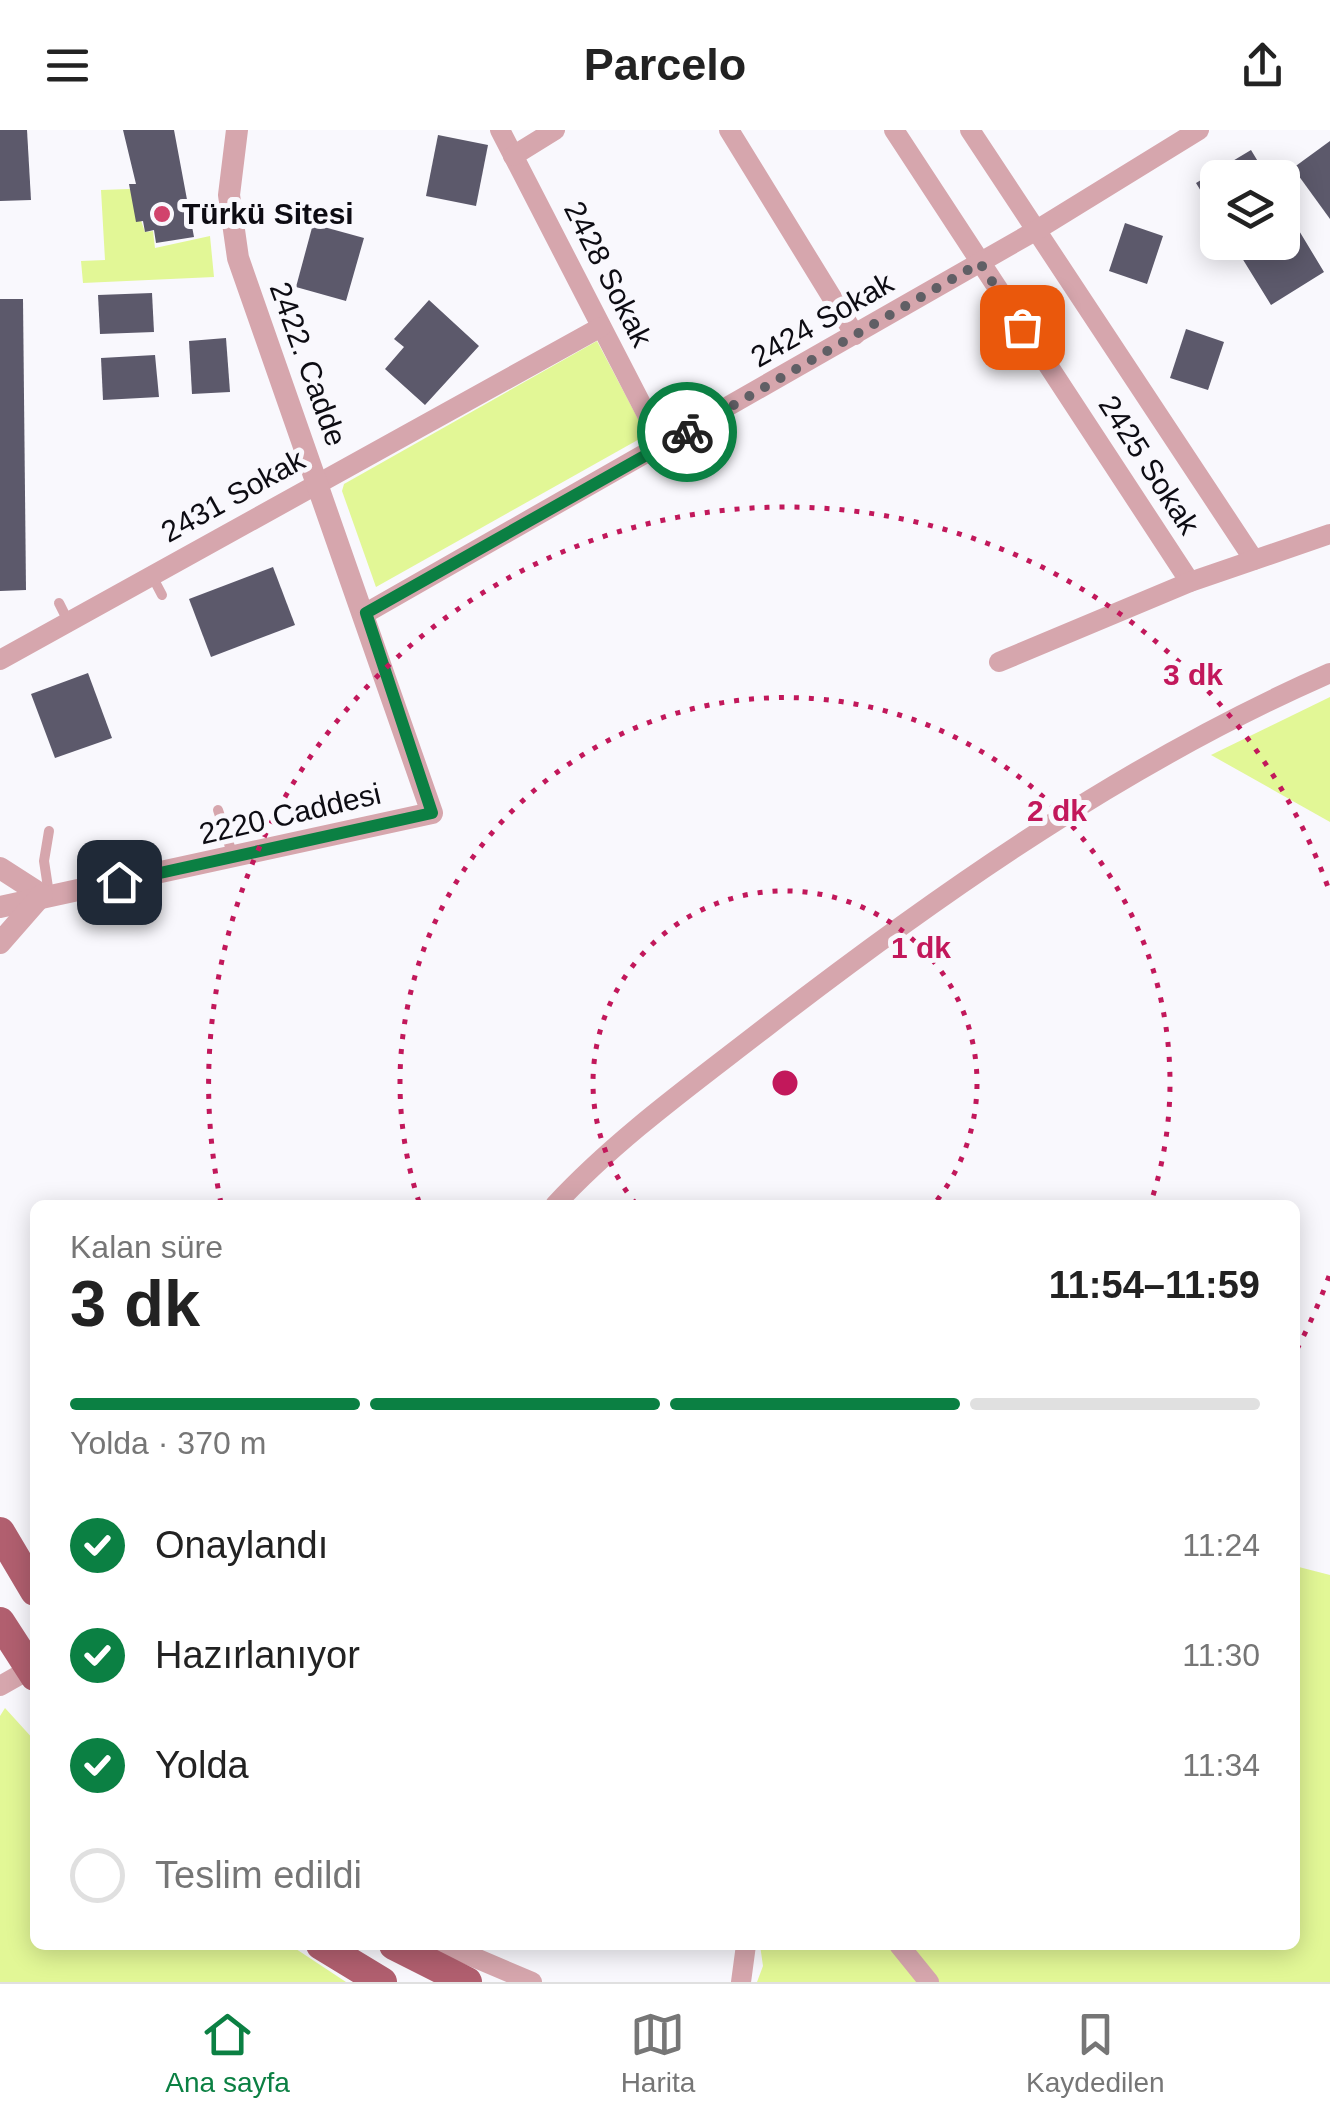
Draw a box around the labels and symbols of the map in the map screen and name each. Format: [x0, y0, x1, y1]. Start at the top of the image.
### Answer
street label: 2428 Sokak [558, 196, 660, 353]
place label: Türkü Sitesi [182, 197, 354, 230]
marker: Türkü Sitesi [151, 203, 173, 225]
street label: 2424 Sokak [745, 265, 899, 373]
street label: 2422. Cadde [264, 277, 353, 450]
pin [980, 285, 1065, 370]
courier [637, 382, 737, 482]
street label: 2425 Sokak [1092, 389, 1207, 541]
street label: 2431 Sokak [155, 442, 311, 548]
text: 3 dk [1163, 658, 1223, 691]
street label: 2220 Caddesi [196, 777, 384, 850]
text: 2 dk [1027, 794, 1087, 827]
pin [77, 840, 162, 925]
text: 1 dk [891, 931, 951, 964]
centre of rings [767, 1065, 803, 1101]

